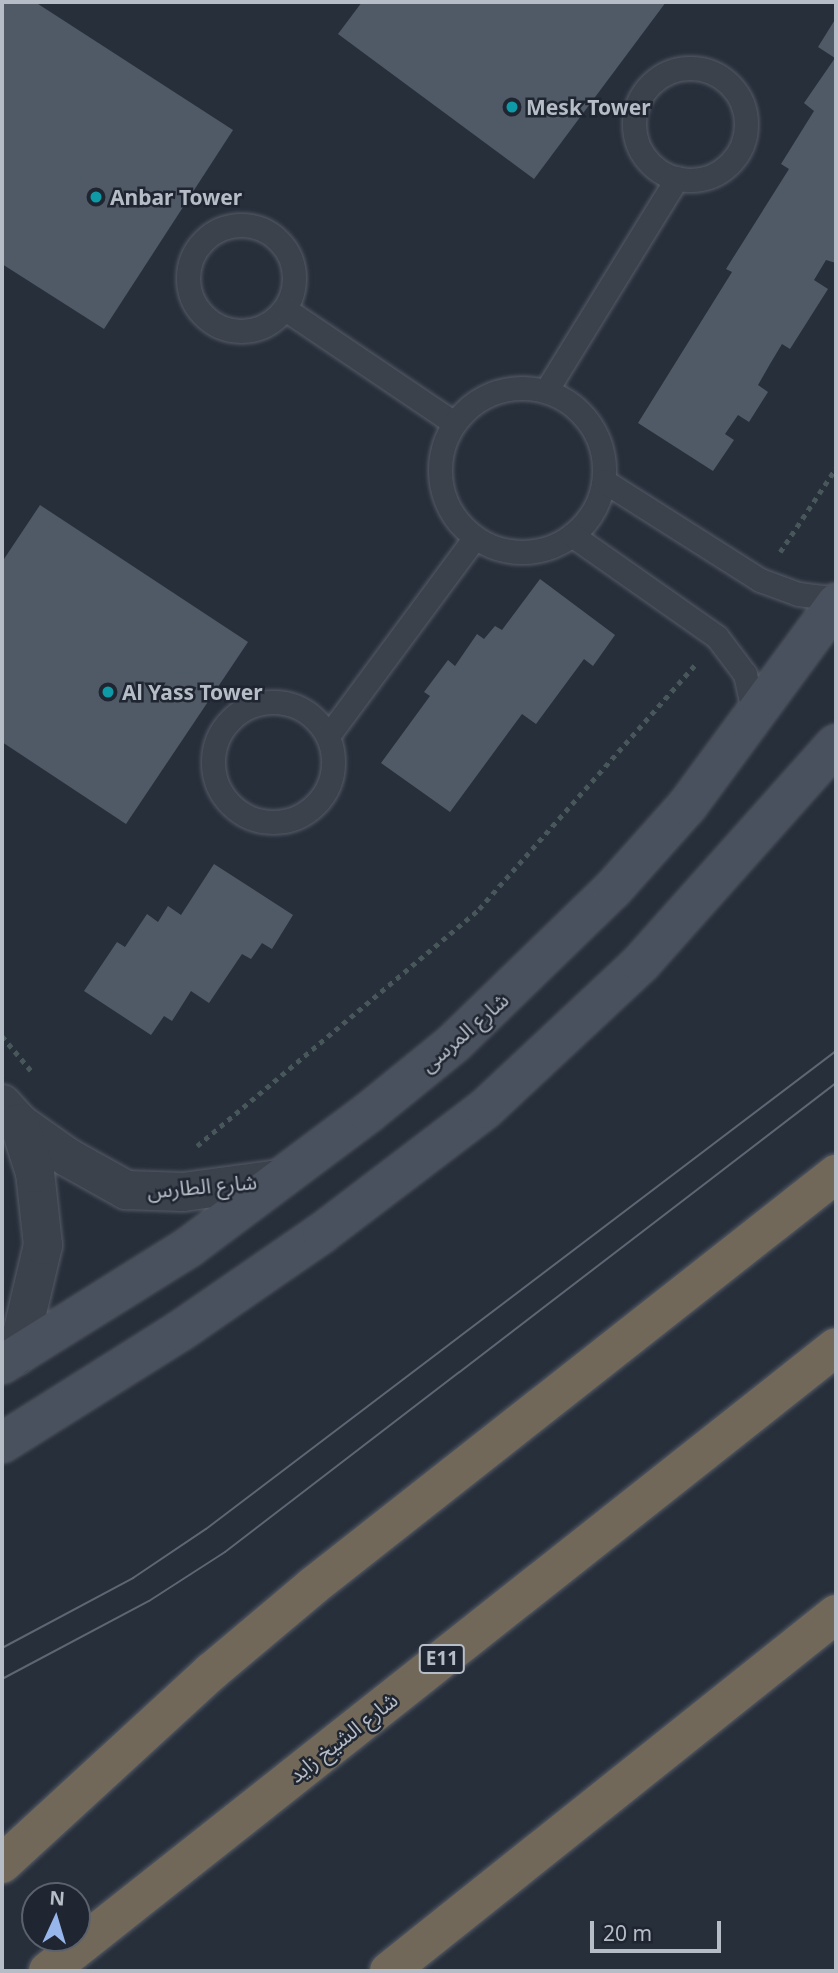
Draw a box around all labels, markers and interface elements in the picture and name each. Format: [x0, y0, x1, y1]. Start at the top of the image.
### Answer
place label: Mesk Tower [526, 94, 651, 120]
marker: Mesk Tower [504, 99, 520, 115]
place label: Anbar Tower [110, 184, 242, 210]
marker: Anbar Tower [88, 189, 104, 205]
place label: Al Yass Tower [122, 679, 263, 705]
marker: Al Yass Tower [100, 684, 116, 700]
street label: شارع المرسى [415, 987, 513, 1077]
street label: شارع الطارس [146, 1169, 258, 1203]
road number: E11 [418, 1644, 466, 1674]
street label: شارع الشيخ زايد [284, 1687, 402, 1787]
north arrow [21, 1882, 91, 1952]
text: N [49, 1885, 66, 1912]
scale bar [593, 1906, 724, 1950]
text: 20 m [603, 1919, 652, 1947]

